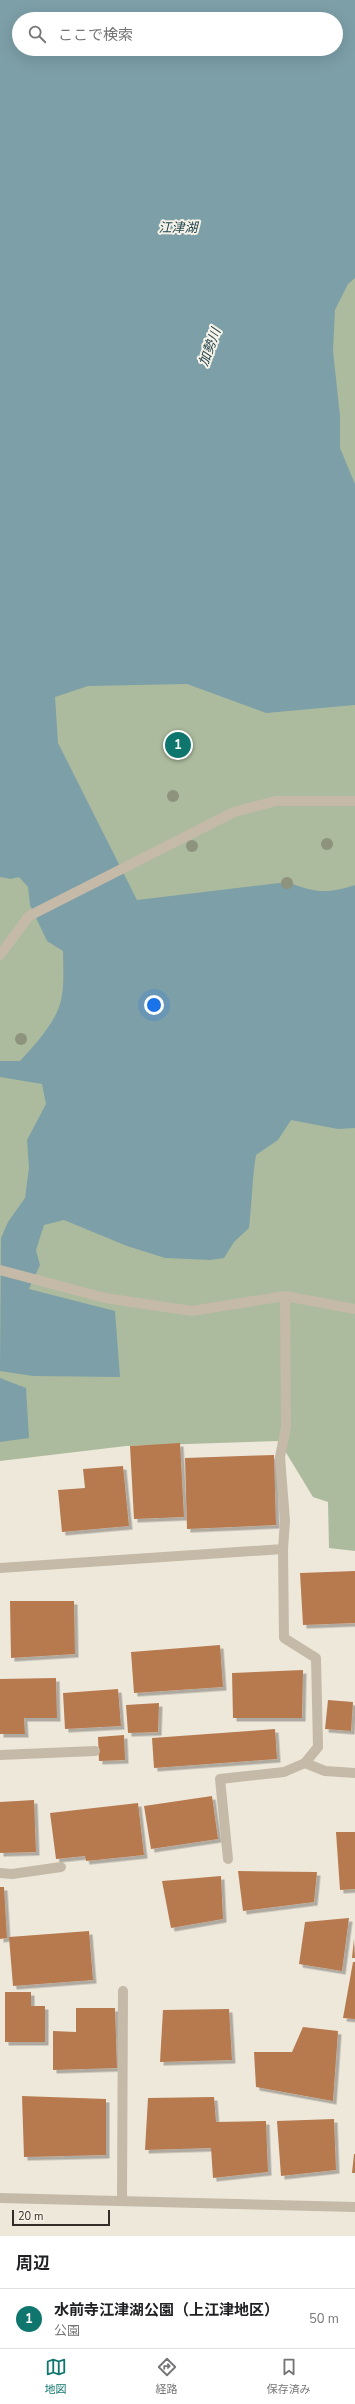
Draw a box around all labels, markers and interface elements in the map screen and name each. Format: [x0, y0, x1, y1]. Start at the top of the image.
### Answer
search box [12, 12, 343, 56]
icon: search [26, 23, 48, 45]
text: ここで検索 [58, 25, 133, 45]
water label: 江津湖 [158, 219, 199, 237]
water label: 加勢川 [195, 324, 226, 369]
pin: 1 [165, 730, 191, 760]
your location [144, 995, 164, 1015]
scale bar [12, 2208, 110, 2227]
text: 20 m [18, 2209, 43, 2224]
text: 周辺 [16, 2252, 50, 2275]
text: 水前寺江津湖公園（上江津地区） [54, 2300, 279, 2320]
text: 1 [25, 2310, 33, 2328]
text: 50 m [309, 2310, 339, 2328]
text: 公園 [54, 2322, 80, 2340]
tab: 地図 [45, 2356, 67, 2397]
tab: 経路 [156, 2356, 178, 2397]
tab: 保存済み [267, 2356, 311, 2397]

